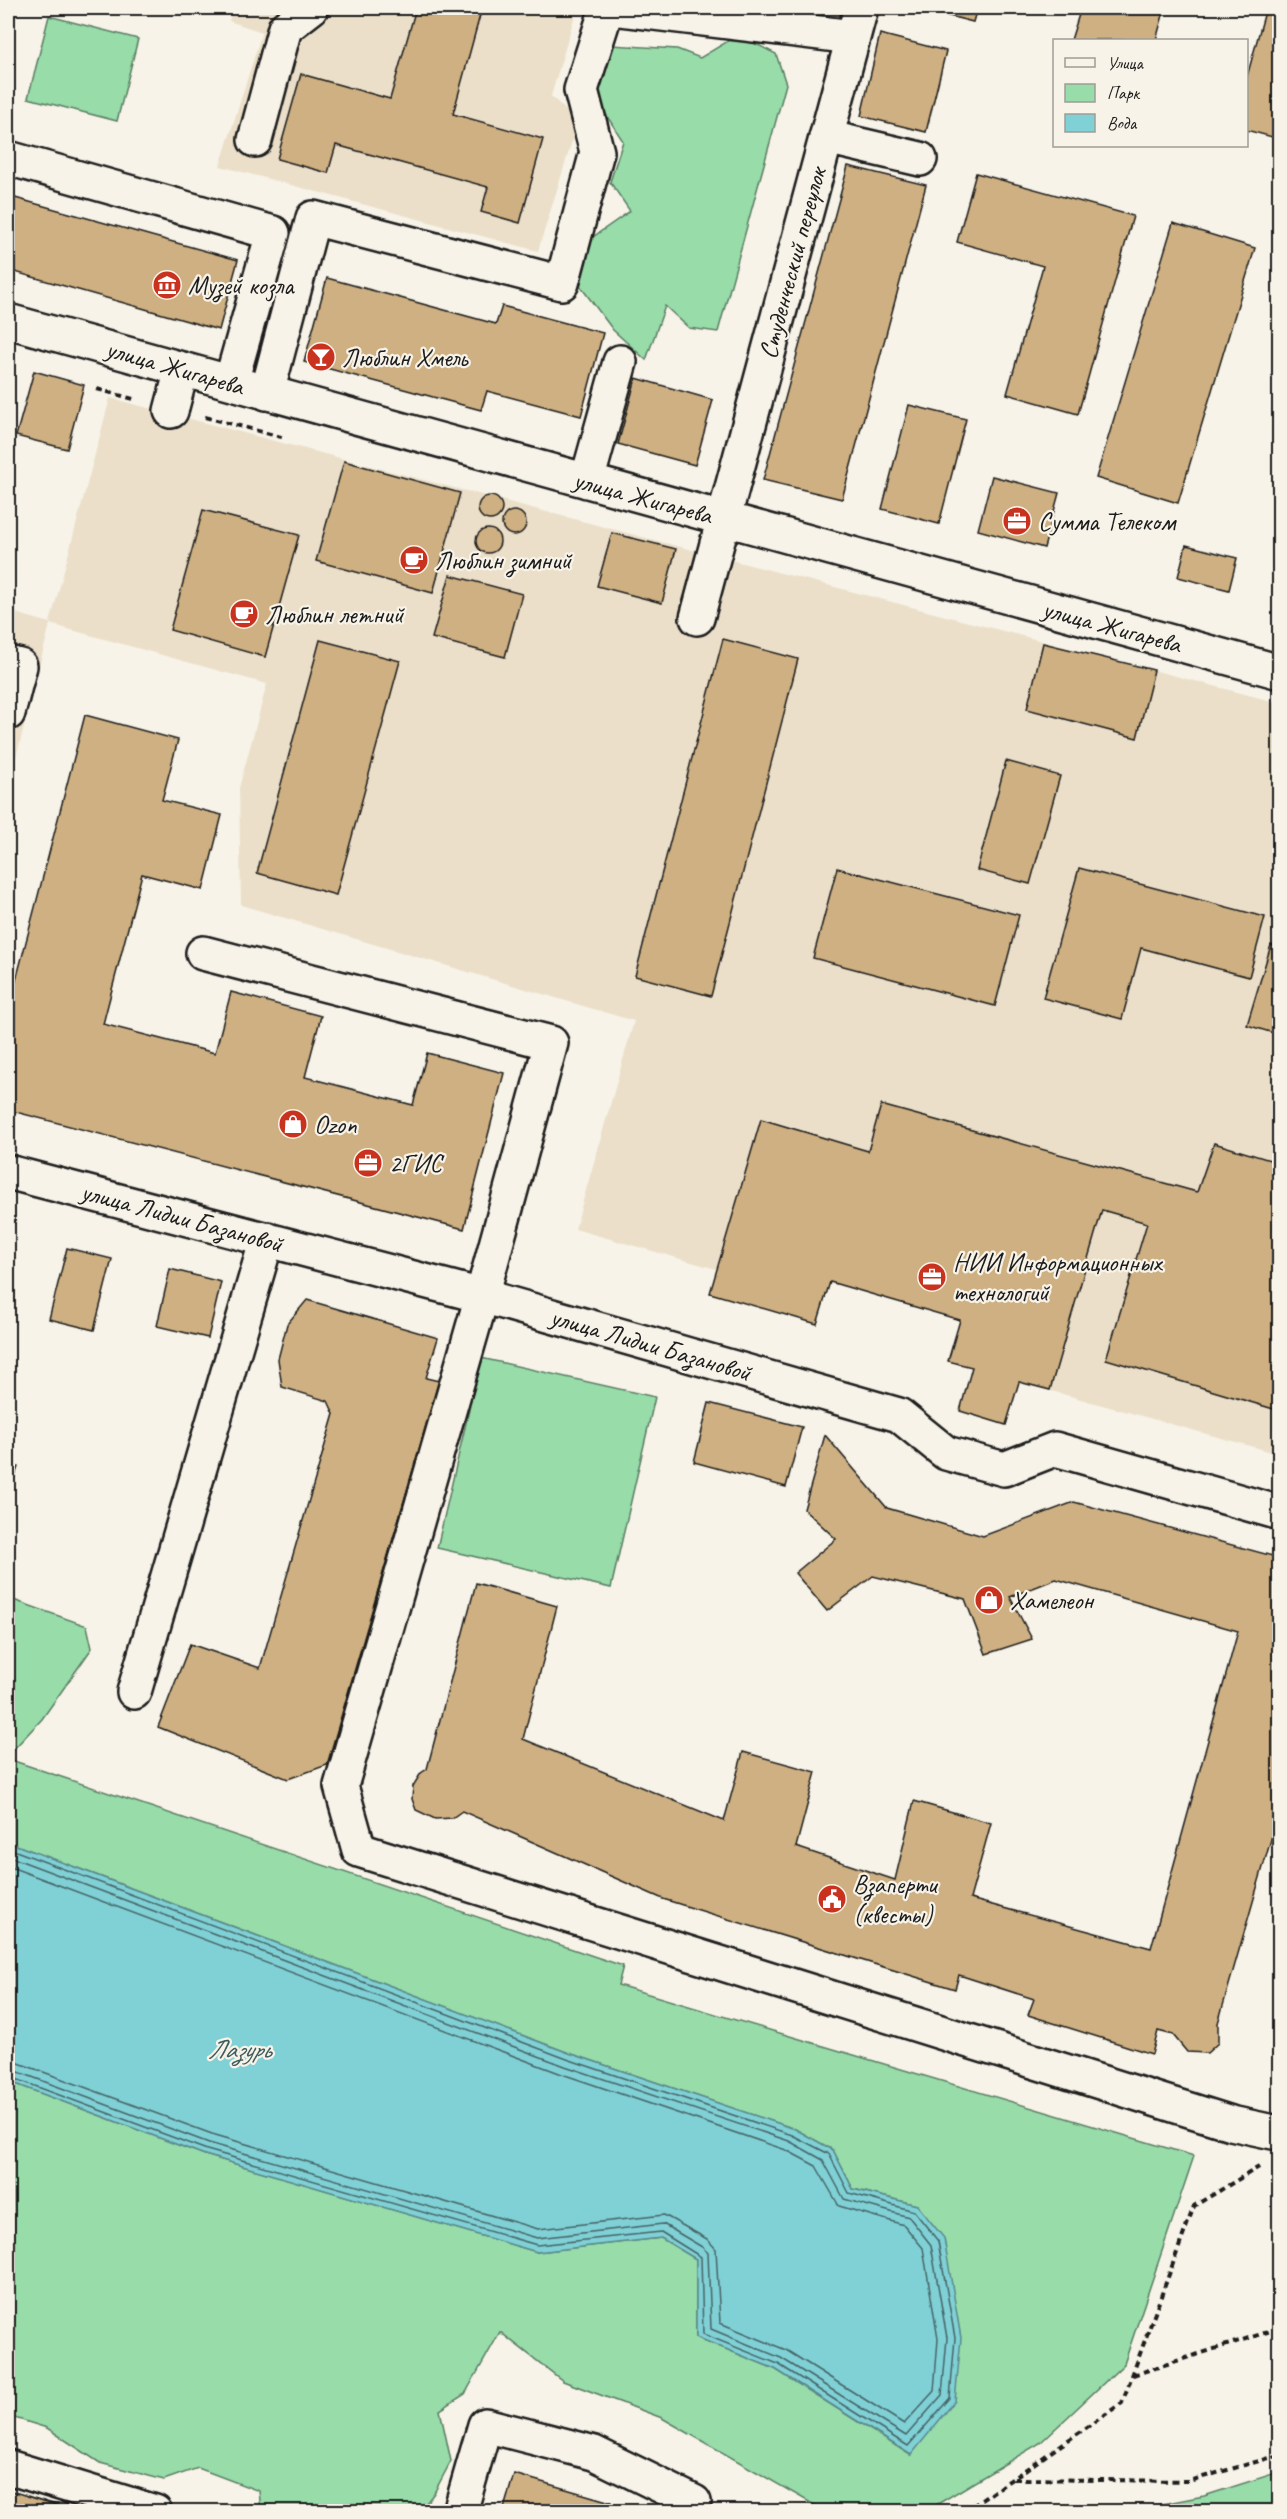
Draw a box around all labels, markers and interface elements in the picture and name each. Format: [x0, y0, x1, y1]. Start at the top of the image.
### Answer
legend [1053, 39, 1248, 147]
text: Улица [1107, 52, 1144, 74]
text: Парк [1107, 82, 1141, 104]
text: Вода [1107, 112, 1138, 134]
street label: Студенческий переулок [751, 162, 834, 362]
museum icon: Музей козла [151, 269, 183, 301]
place label: Музей козла [188, 269, 295, 303]
street label: улица Жигарева [100, 332, 249, 403]
bar icon: Люблин Хмель [305, 341, 337, 373]
place label: Люблин Хмель [342, 341, 469, 374]
street label: улица Жигарева [568, 463, 717, 532]
office icon: Сумма Телеком [1001, 505, 1033, 537]
place label: Сумма Телеком [1038, 505, 1177, 538]
cafe icon: Люблин зимний [398, 544, 430, 576]
place label: Люблин зимний [435, 544, 574, 578]
street label: улица Жигарева [1037, 592, 1186, 661]
cafe icon: Люблин летний [228, 598, 260, 630]
place label: Люблин летний [265, 598, 406, 631]
shop icon: Ozon [277, 1108, 309, 1140]
place label: Ozon [314, 1108, 357, 1141]
office icon: 2ГИС [352, 1147, 384, 1179]
place label: 2ГИС [389, 1147, 445, 1180]
street label: улица Лидии Базановой [75, 1174, 288, 1262]
place label: НИИ Информационных технологий [953, 1246, 1163, 1309]
office icon: НИИ Информационных технологий [916, 1261, 948, 1293]
street label: улица Лидии Базановой [545, 1300, 757, 1390]
shop icon: Хамелеон [973, 1584, 1005, 1616]
place label: Хамелеон [1010, 1584, 1095, 1617]
place label: Взаперти (квесты) [853, 1868, 939, 1931]
public building icon: Взаперти (квесты) [816, 1883, 848, 1915]
water label: Лазурь [208, 2032, 273, 2067]

